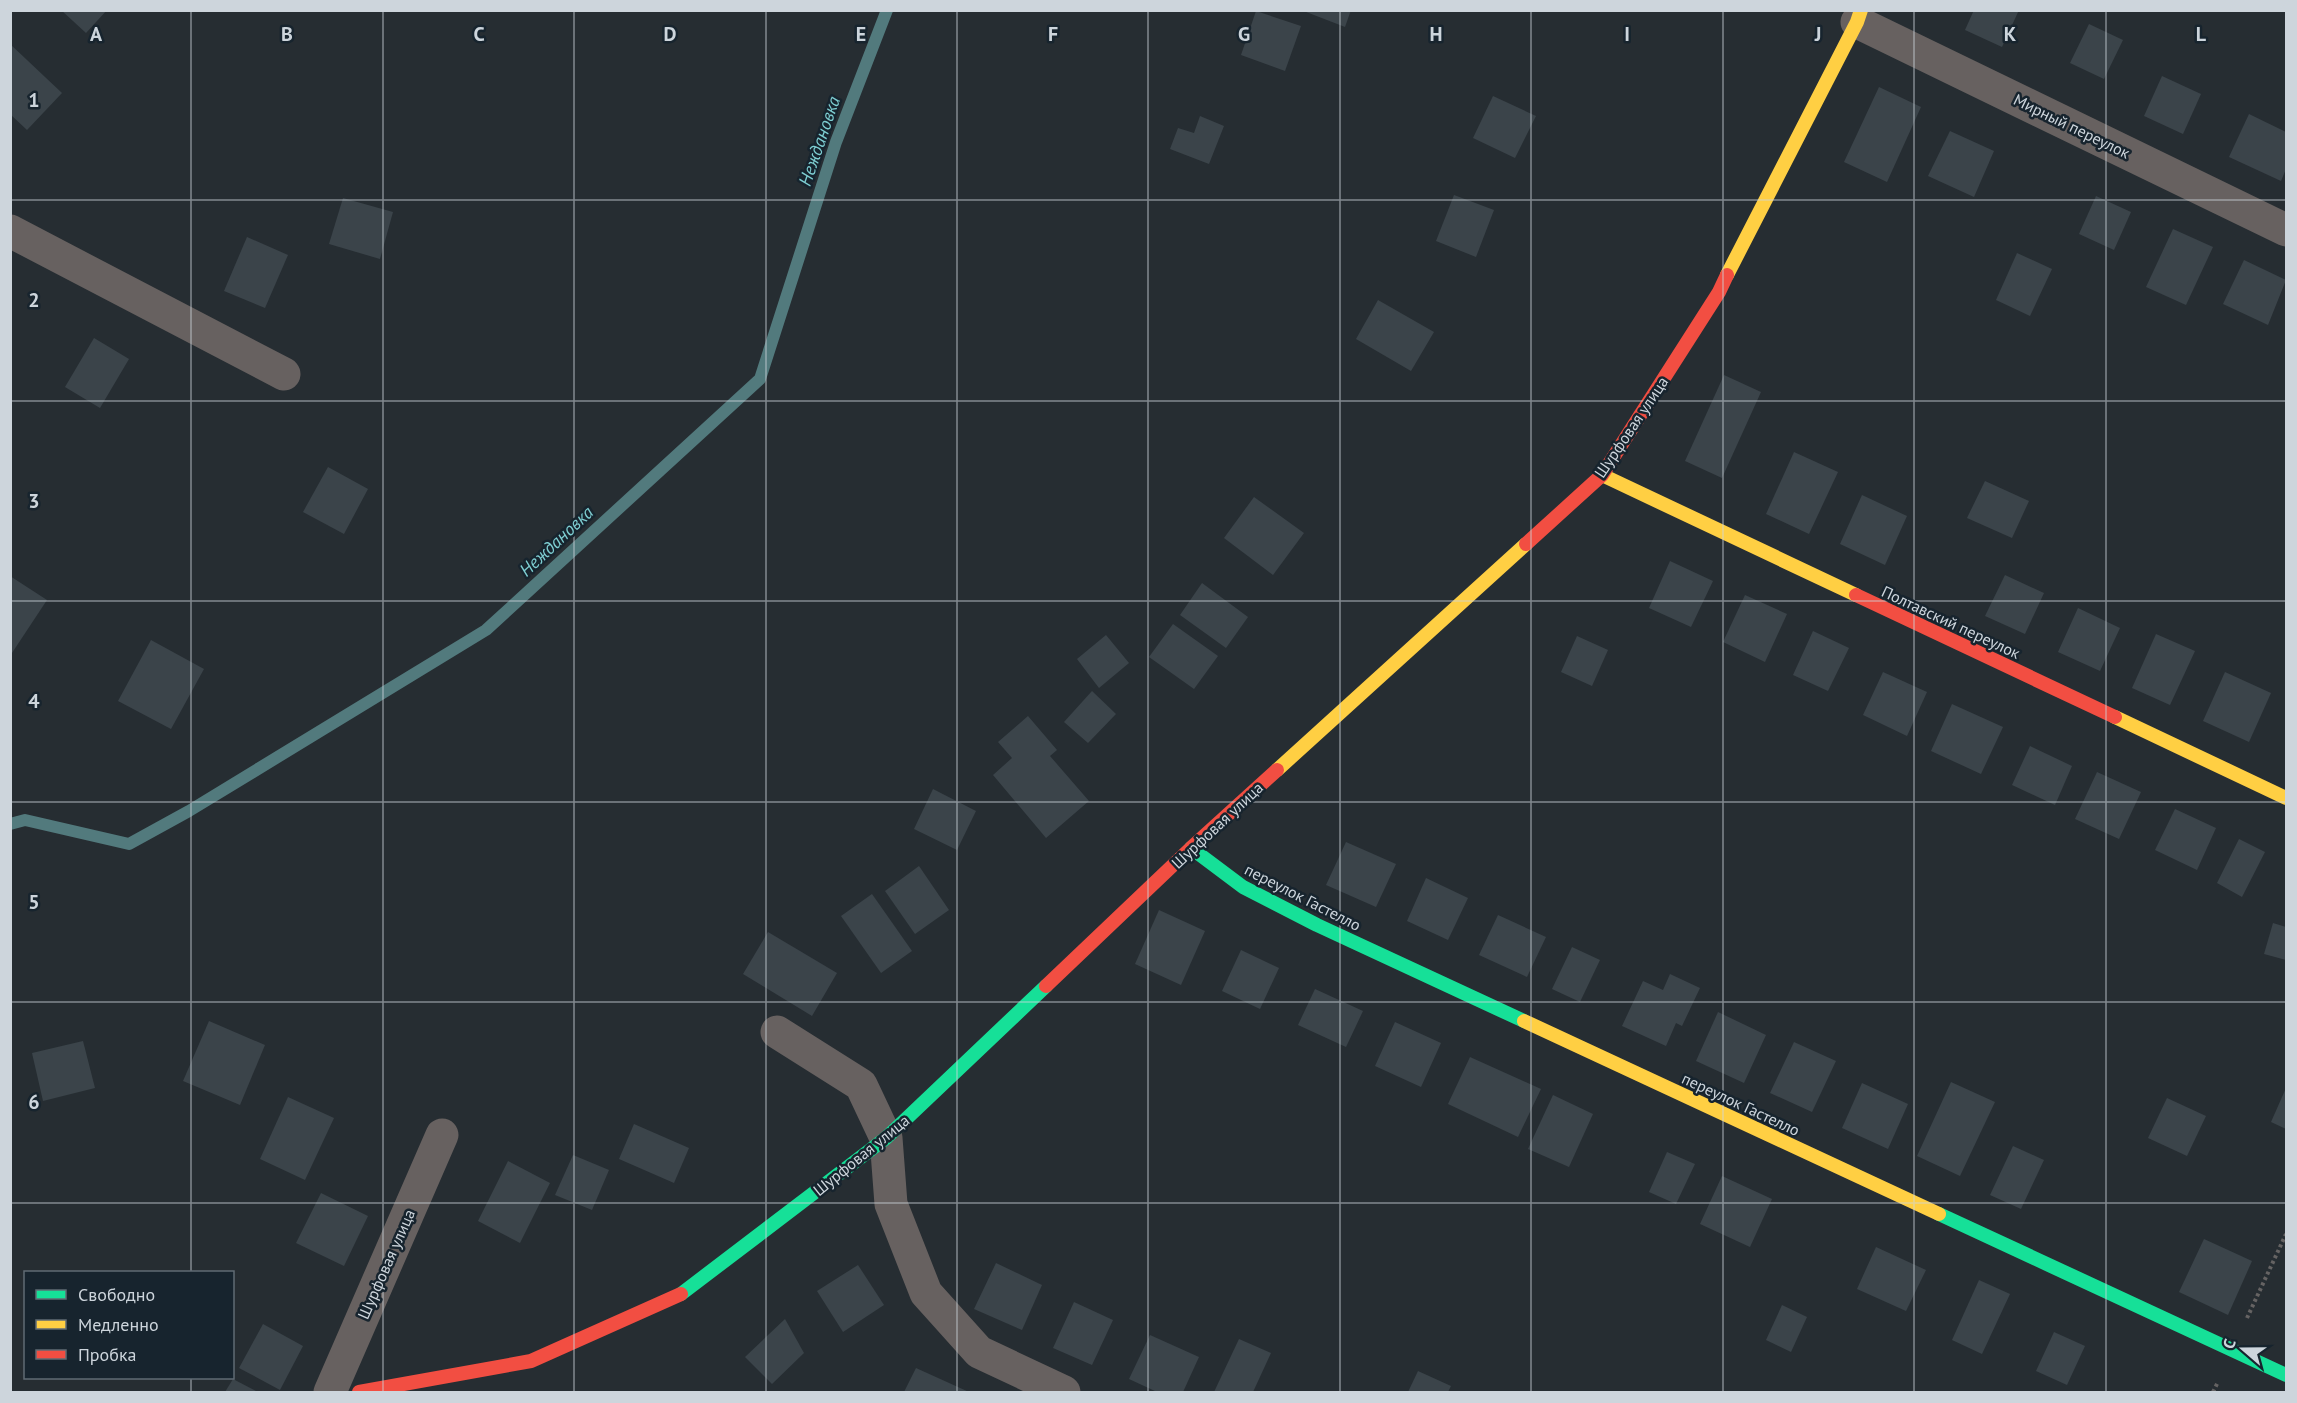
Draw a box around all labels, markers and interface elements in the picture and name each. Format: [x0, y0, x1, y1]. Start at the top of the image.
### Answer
text: A [90, 21, 103, 47]
text: B [281, 21, 293, 47]
text: C [473, 21, 485, 47]
text: D [664, 21, 677, 47]
text: E [856, 21, 866, 47]
text: F [1048, 21, 1058, 47]
text: G [1238, 21, 1250, 47]
text: H [1429, 21, 1443, 47]
text: I [1624, 21, 1630, 47]
text: J [1814, 21, 1821, 47]
text: K [2004, 21, 2017, 47]
text: L [2196, 21, 2207, 47]
text: 1 [28, 87, 40, 113]
street label: Мирный переулок [2011, 89, 2134, 163]
water label: Неждановка [793, 93, 845, 189]
text: 2 [28, 287, 40, 313]
street label: Шурфовая улица [1590, 372, 1672, 482]
text: 3 [28, 488, 40, 514]
water label: Неждановка [514, 501, 598, 581]
street label: Полтавский переулок [1878, 581, 2024, 663]
text: 4 [28, 688, 40, 714]
street label: Шурфовая улица [1167, 777, 1267, 873]
street label: переулок Гастелло [1242, 859, 1364, 935]
text: 5 [28, 889, 40, 915]
street label: переулок Гастелло [1679, 1068, 1803, 1140]
text: 6 [28, 1089, 40, 1115]
street label: Шурфовая улица [809, 1110, 913, 1200]
street label: Шурфовая улица [353, 1206, 419, 1322]
legend [24, 1271, 234, 1379]
text: Свободно [78, 1283, 155, 1306]
text: Медленно [78, 1313, 159, 1336]
north arrow [2213, 1319, 2273, 1379]
text: С [2218, 1336, 2240, 1351]
text: Пробка [78, 1343, 136, 1366]

